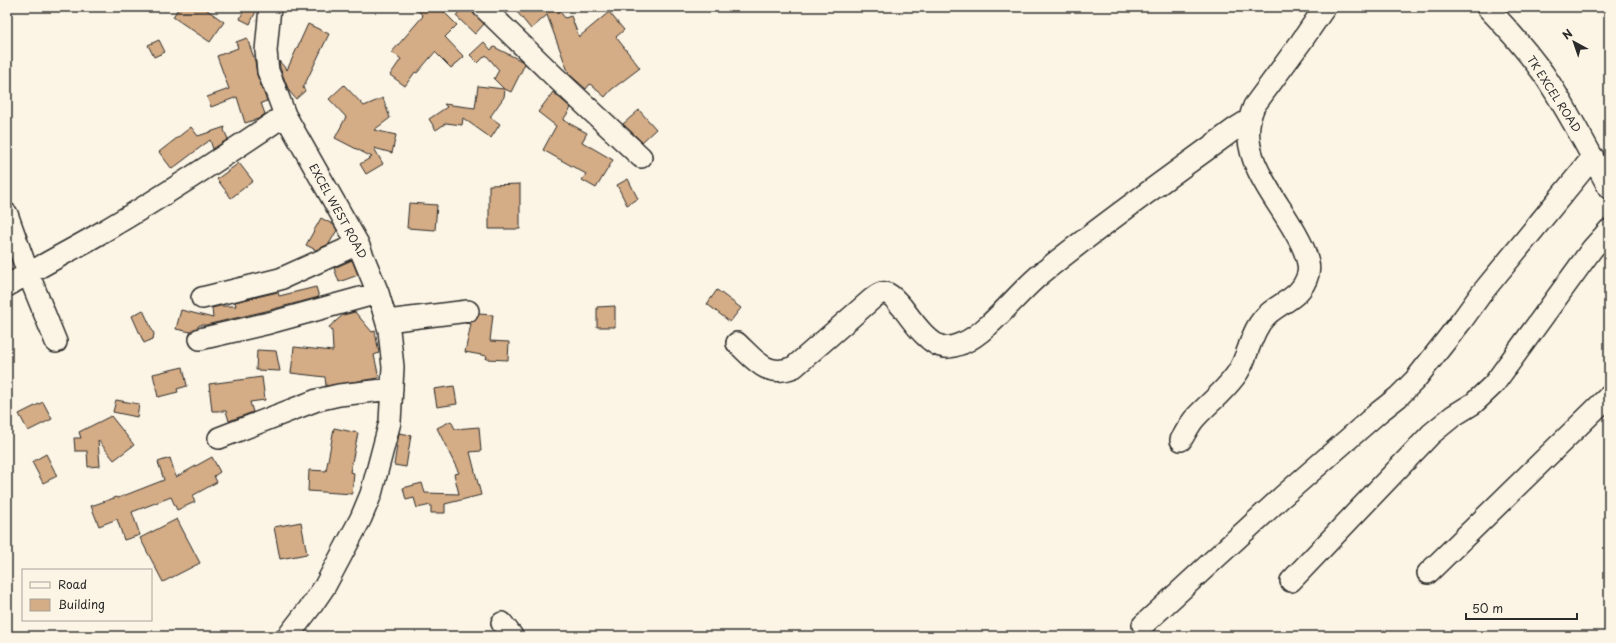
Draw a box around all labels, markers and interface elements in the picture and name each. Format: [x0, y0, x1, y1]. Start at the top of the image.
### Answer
north arrow [1554, 22, 1594, 62]
text: N [1558, 24, 1576, 43]
street label: TK EXCEL ROAD [1523, 52, 1586, 135]
street label: EXCEL WEST ROAD [305, 160, 372, 261]
legend [22, 569, 152, 621]
text: Road [58, 575, 87, 593]
text: Building [58, 595, 105, 613]
scale bar [1466, 595, 1577, 621]
text: 50 m [1472, 599, 1503, 617]

